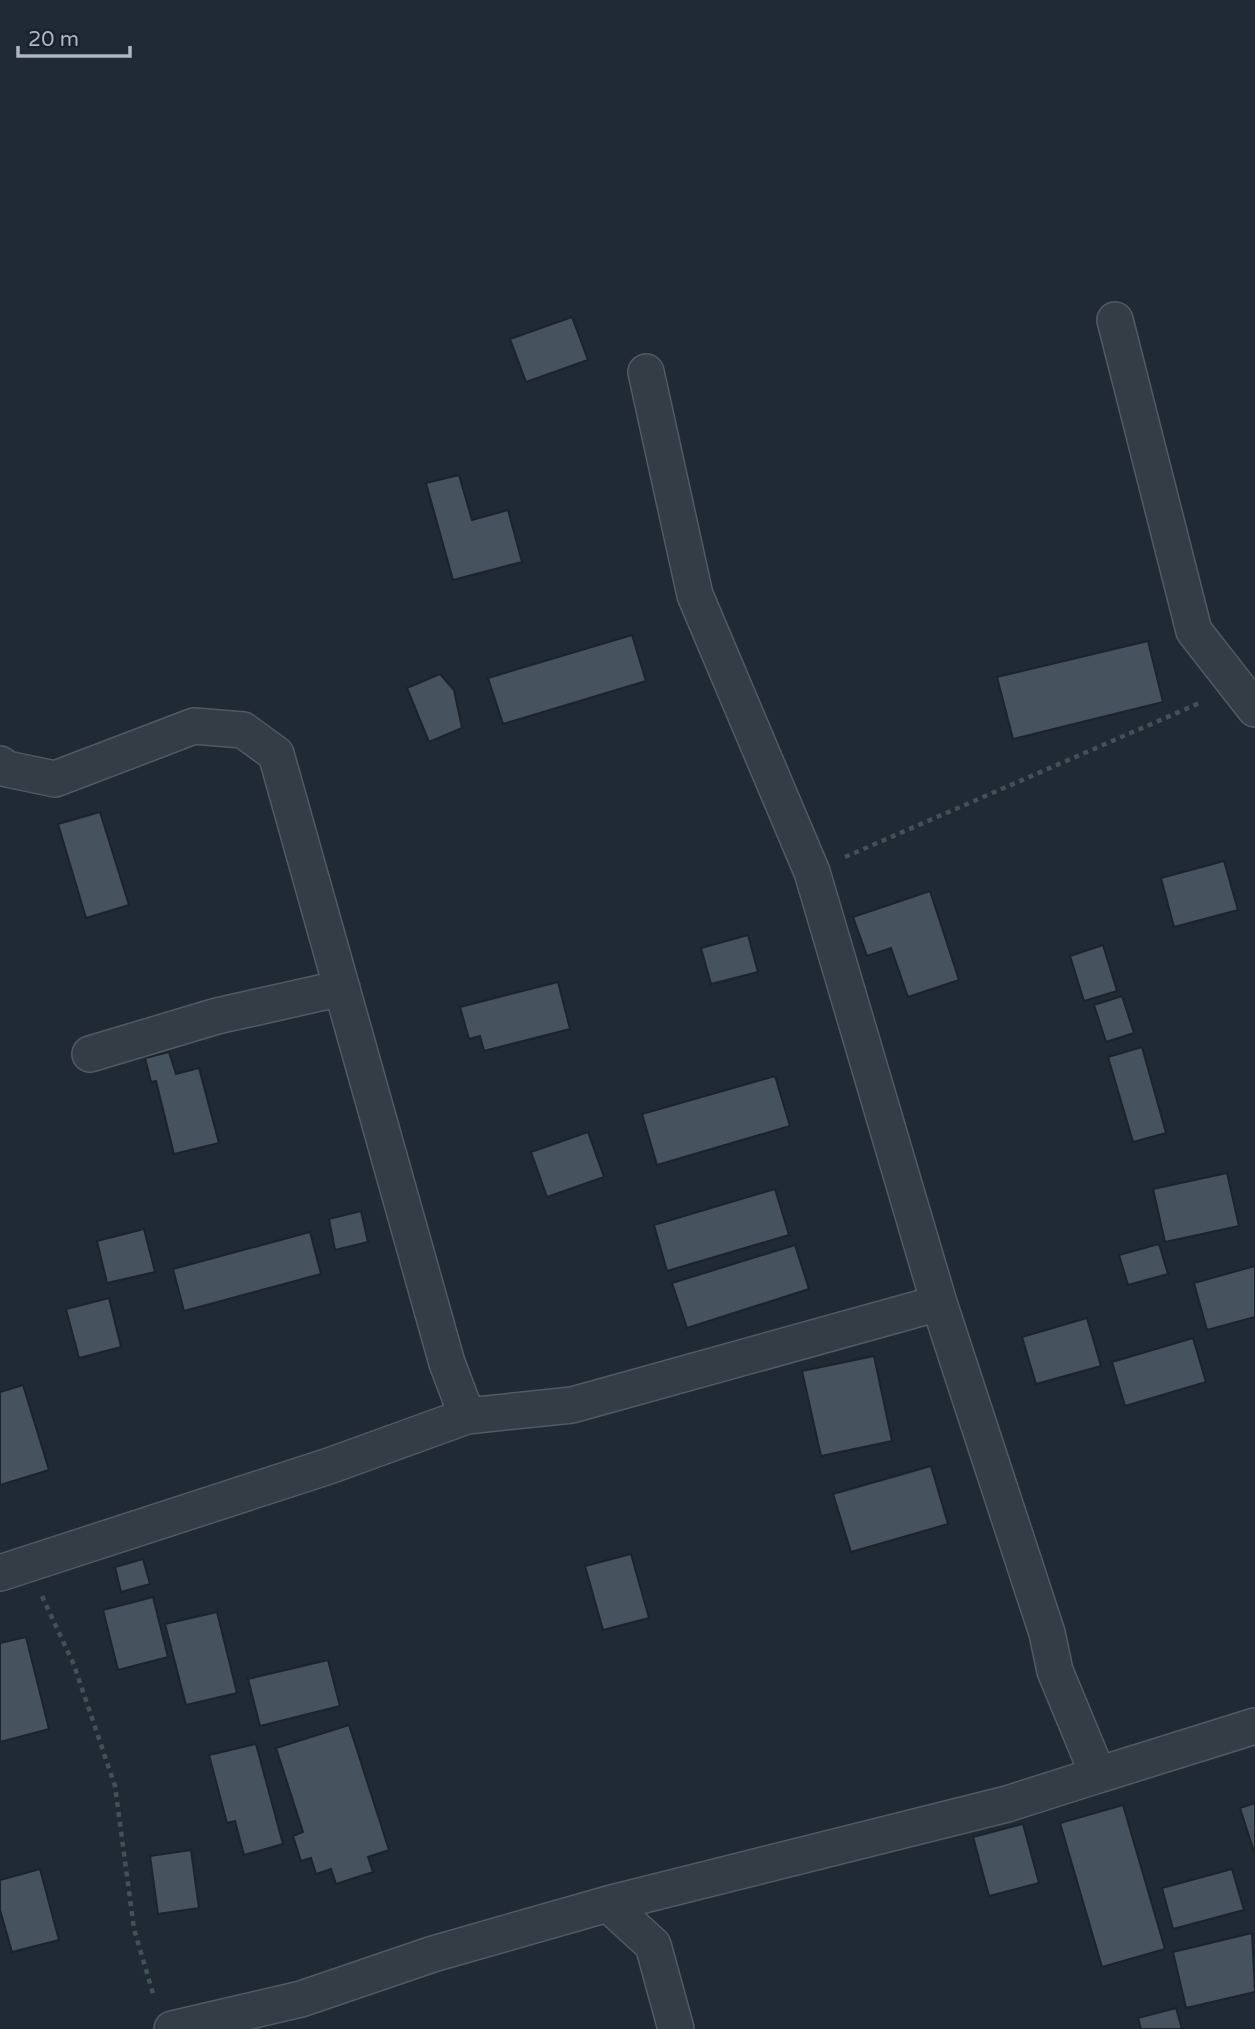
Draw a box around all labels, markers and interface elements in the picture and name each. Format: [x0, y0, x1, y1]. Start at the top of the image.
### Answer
scale bar [18, 14, 130, 58]
text: 20 m [28, 27, 79, 52]

